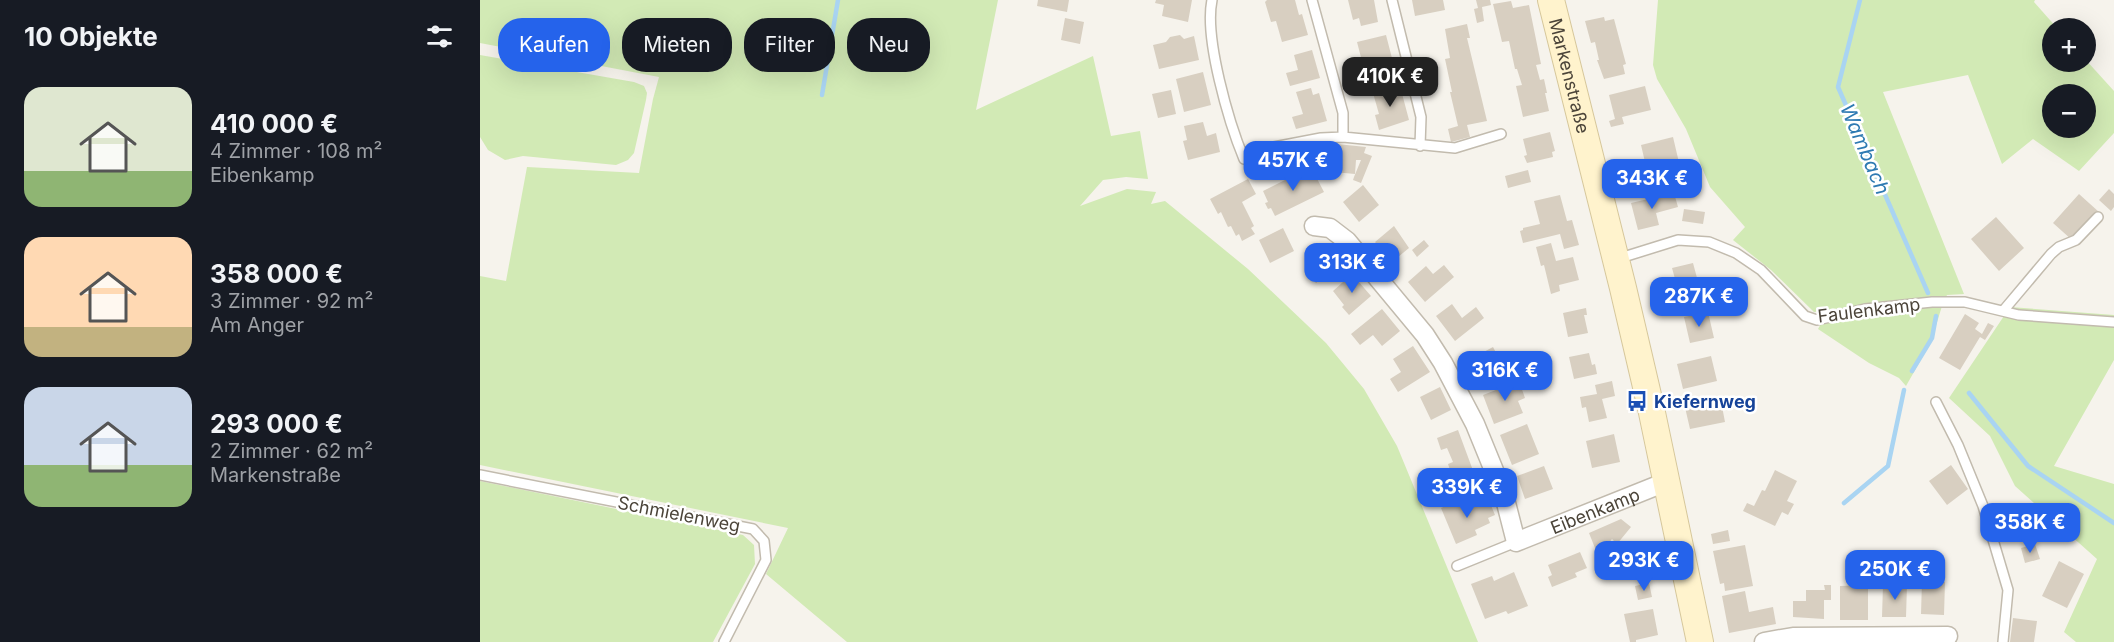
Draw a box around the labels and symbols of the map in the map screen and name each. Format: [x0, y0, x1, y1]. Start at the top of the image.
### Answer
street label: Markenstraße [1545, 16, 1594, 135]
pin: 410K € [1341, 57, 1439, 108]
water label: Wambach [1835, 100, 1895, 198]
pin: 457K € [1244, 141, 1342, 192]
pin: 343K € [1603, 159, 1701, 210]
pin: 313K € [1303, 243, 1401, 294]
pin: 287K € [1650, 277, 1748, 328]
street label: Faulenkamp [1817, 293, 1921, 327]
pin: 316K € [1456, 351, 1554, 402]
bus stop icon: Kiefernweg [1625, 389, 1649, 413]
place label: Kiefernweg [1654, 391, 1756, 412]
pin: 339K € [1418, 468, 1516, 519]
street label: Eibenkamp [1547, 483, 1642, 538]
street label: Schmielenweg [616, 492, 742, 536]
pin: 358K € [1981, 503, 2079, 554]
pin: 293K € [1595, 541, 1693, 592]
pin: 250K € [1846, 550, 1944, 601]

